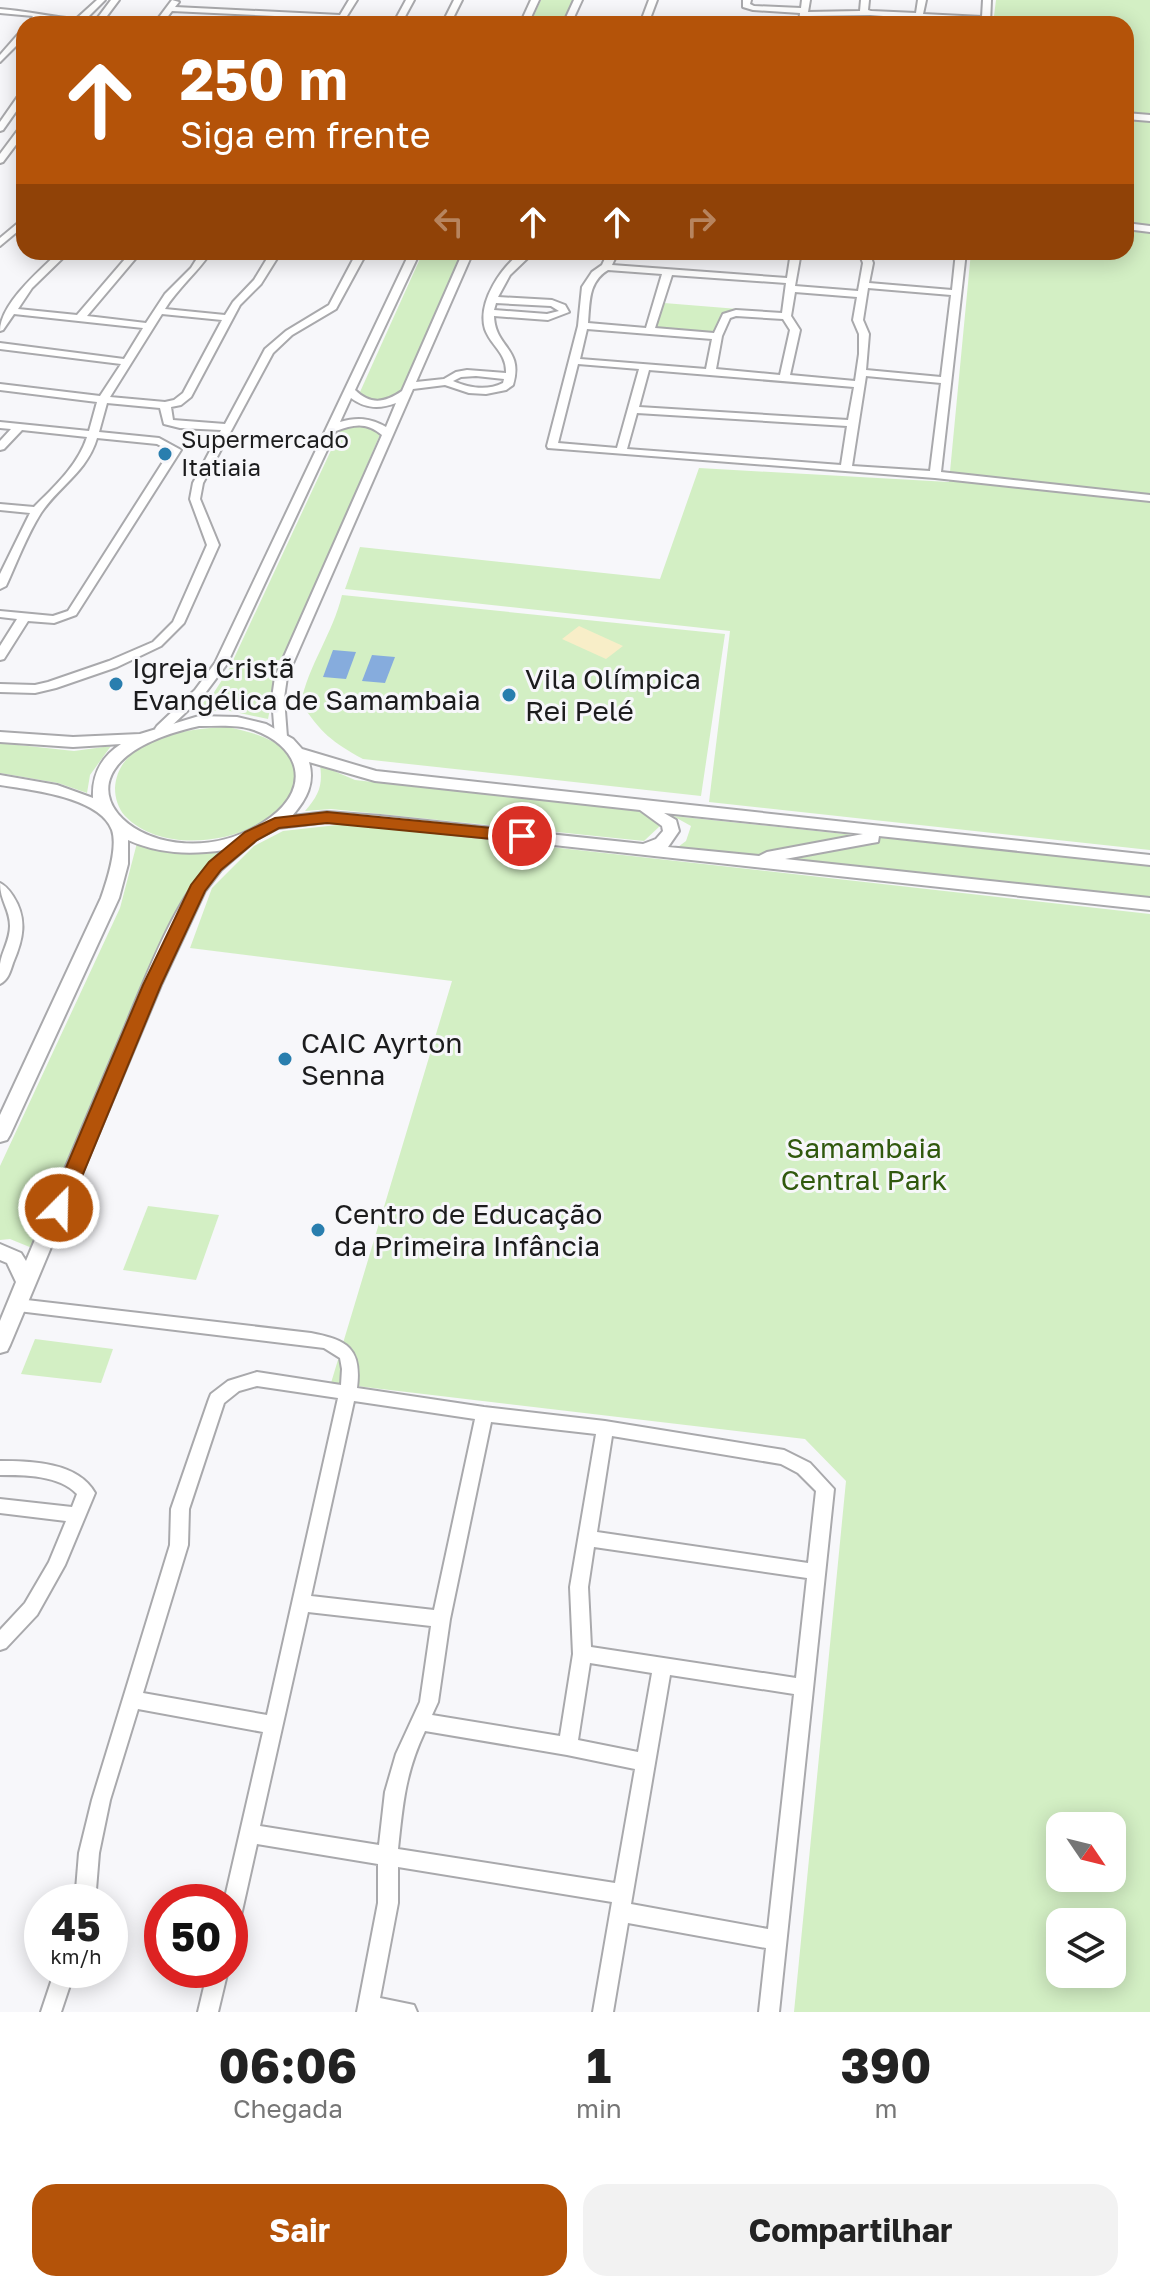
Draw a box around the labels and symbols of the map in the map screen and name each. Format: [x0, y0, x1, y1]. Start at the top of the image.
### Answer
place label: Supermercado Itatiaia [181, 424, 349, 481]
marker: Supermercado Itatiaia [156, 445, 174, 463]
place label: Igreja Cristã Evangélica de Samambaia [132, 651, 481, 716]
place label: Vila Olímpica Rei Pelé [525, 662, 701, 727]
marker: Igreja Cristã Evangélica de Samambaia [107, 675, 125, 693]
marker: Vila Olímpica Rei Pelé [500, 686, 518, 704]
pin [488, 802, 556, 870]
place label: CAIC Ayrton Senna [301, 1026, 463, 1091]
marker: CAIC Ayrton Senna [276, 1050, 294, 1068]
park label: Samambaia Central Park [781, 1131, 947, 1196]
position arrow [17, 1166, 101, 1250]
place label: Centro de Educação da Primeira Infância [334, 1197, 602, 1262]
marker: Centro de Educação da Primeira Infância [309, 1221, 327, 1239]
north arrow [1046, 1812, 1126, 1892]
speed limit sign: 50 [144, 1884, 248, 1988]

